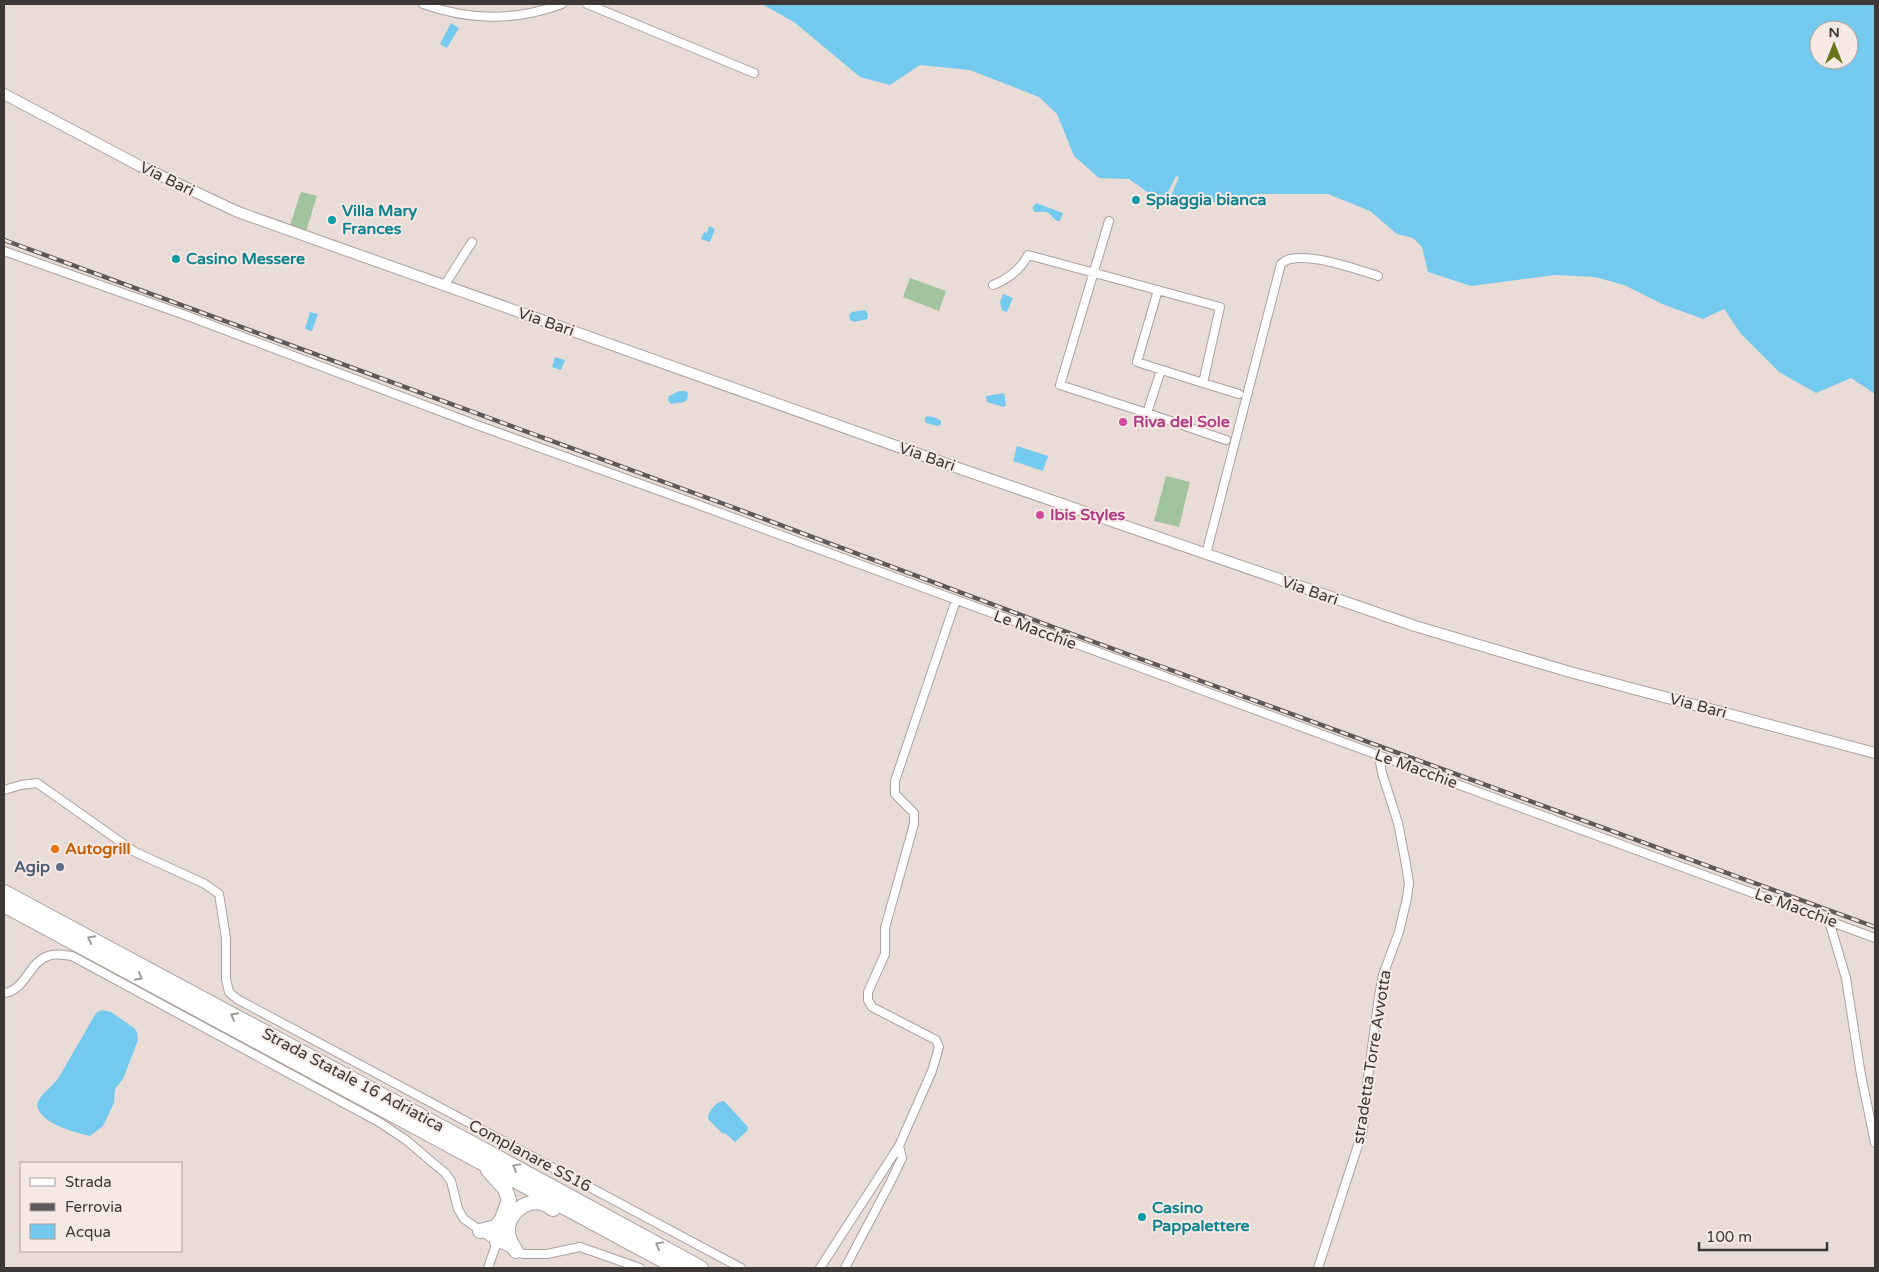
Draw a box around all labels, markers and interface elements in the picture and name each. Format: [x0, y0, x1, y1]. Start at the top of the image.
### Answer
north arrow [1809, 20, 1859, 70]
text: N [1828, 24, 1840, 41]
street label: Via Bari [136, 157, 198, 201]
place label: Spiaggia bianca [1146, 190, 1266, 210]
marker: Spiaggia bianca [1130, 194, 1142, 206]
place label: Villa Mary Frances [342, 201, 418, 239]
marker: Villa Mary Frances [326, 214, 338, 226]
place label: Casino Messere [186, 249, 305, 269]
marker: Casino Messere [170, 253, 182, 265]
street label: Via Bari [515, 303, 577, 341]
place label: Riva del Sole [1133, 412, 1230, 432]
marker: Riva del Sole [1117, 416, 1129, 428]
street label: Via Bari [896, 438, 958, 476]
place label: Ibis Styles [1050, 505, 1125, 525]
marker: Ibis Styles [1034, 509, 1046, 521]
street label: Via Bari [1279, 572, 1341, 610]
street label: Le Macchie [991, 606, 1079, 654]
street label: Via Bari [1667, 689, 1729, 723]
street label: Le Macchie [1372, 745, 1460, 793]
place label: Autogrill [65, 839, 130, 859]
marker: Autogrill [49, 843, 61, 855]
place label: Agip [14, 857, 50, 877]
marker: Agip [54, 861, 66, 873]
street label: Le Macchie [1752, 884, 1840, 932]
one-way arrow [87, 935, 96, 945]
street label: stradetta Torre Avvotta [1348, 968, 1396, 1146]
one-way arrow [134, 971, 143, 981]
one-way arrow [230, 1012, 239, 1022]
street label: Strada Statale 16 Adriatica [259, 1023, 447, 1137]
street label: Complanare SS16 [465, 1115, 595, 1197]
legend [20, 1162, 182, 1252]
one-way arrow [512, 1163, 521, 1173]
text: Strada [65, 1173, 112, 1191]
text: Ferrovia [65, 1198, 122, 1216]
place label: Casino Pappalettere [1152, 1198, 1250, 1236]
marker: Casino Pappalettere [1136, 1211, 1148, 1223]
scale bar [1699, 1220, 1826, 1252]
text: Acqua [65, 1223, 111, 1241]
text: 100 m [1706, 1228, 1752, 1246]
one-way arrow [655, 1241, 664, 1251]

